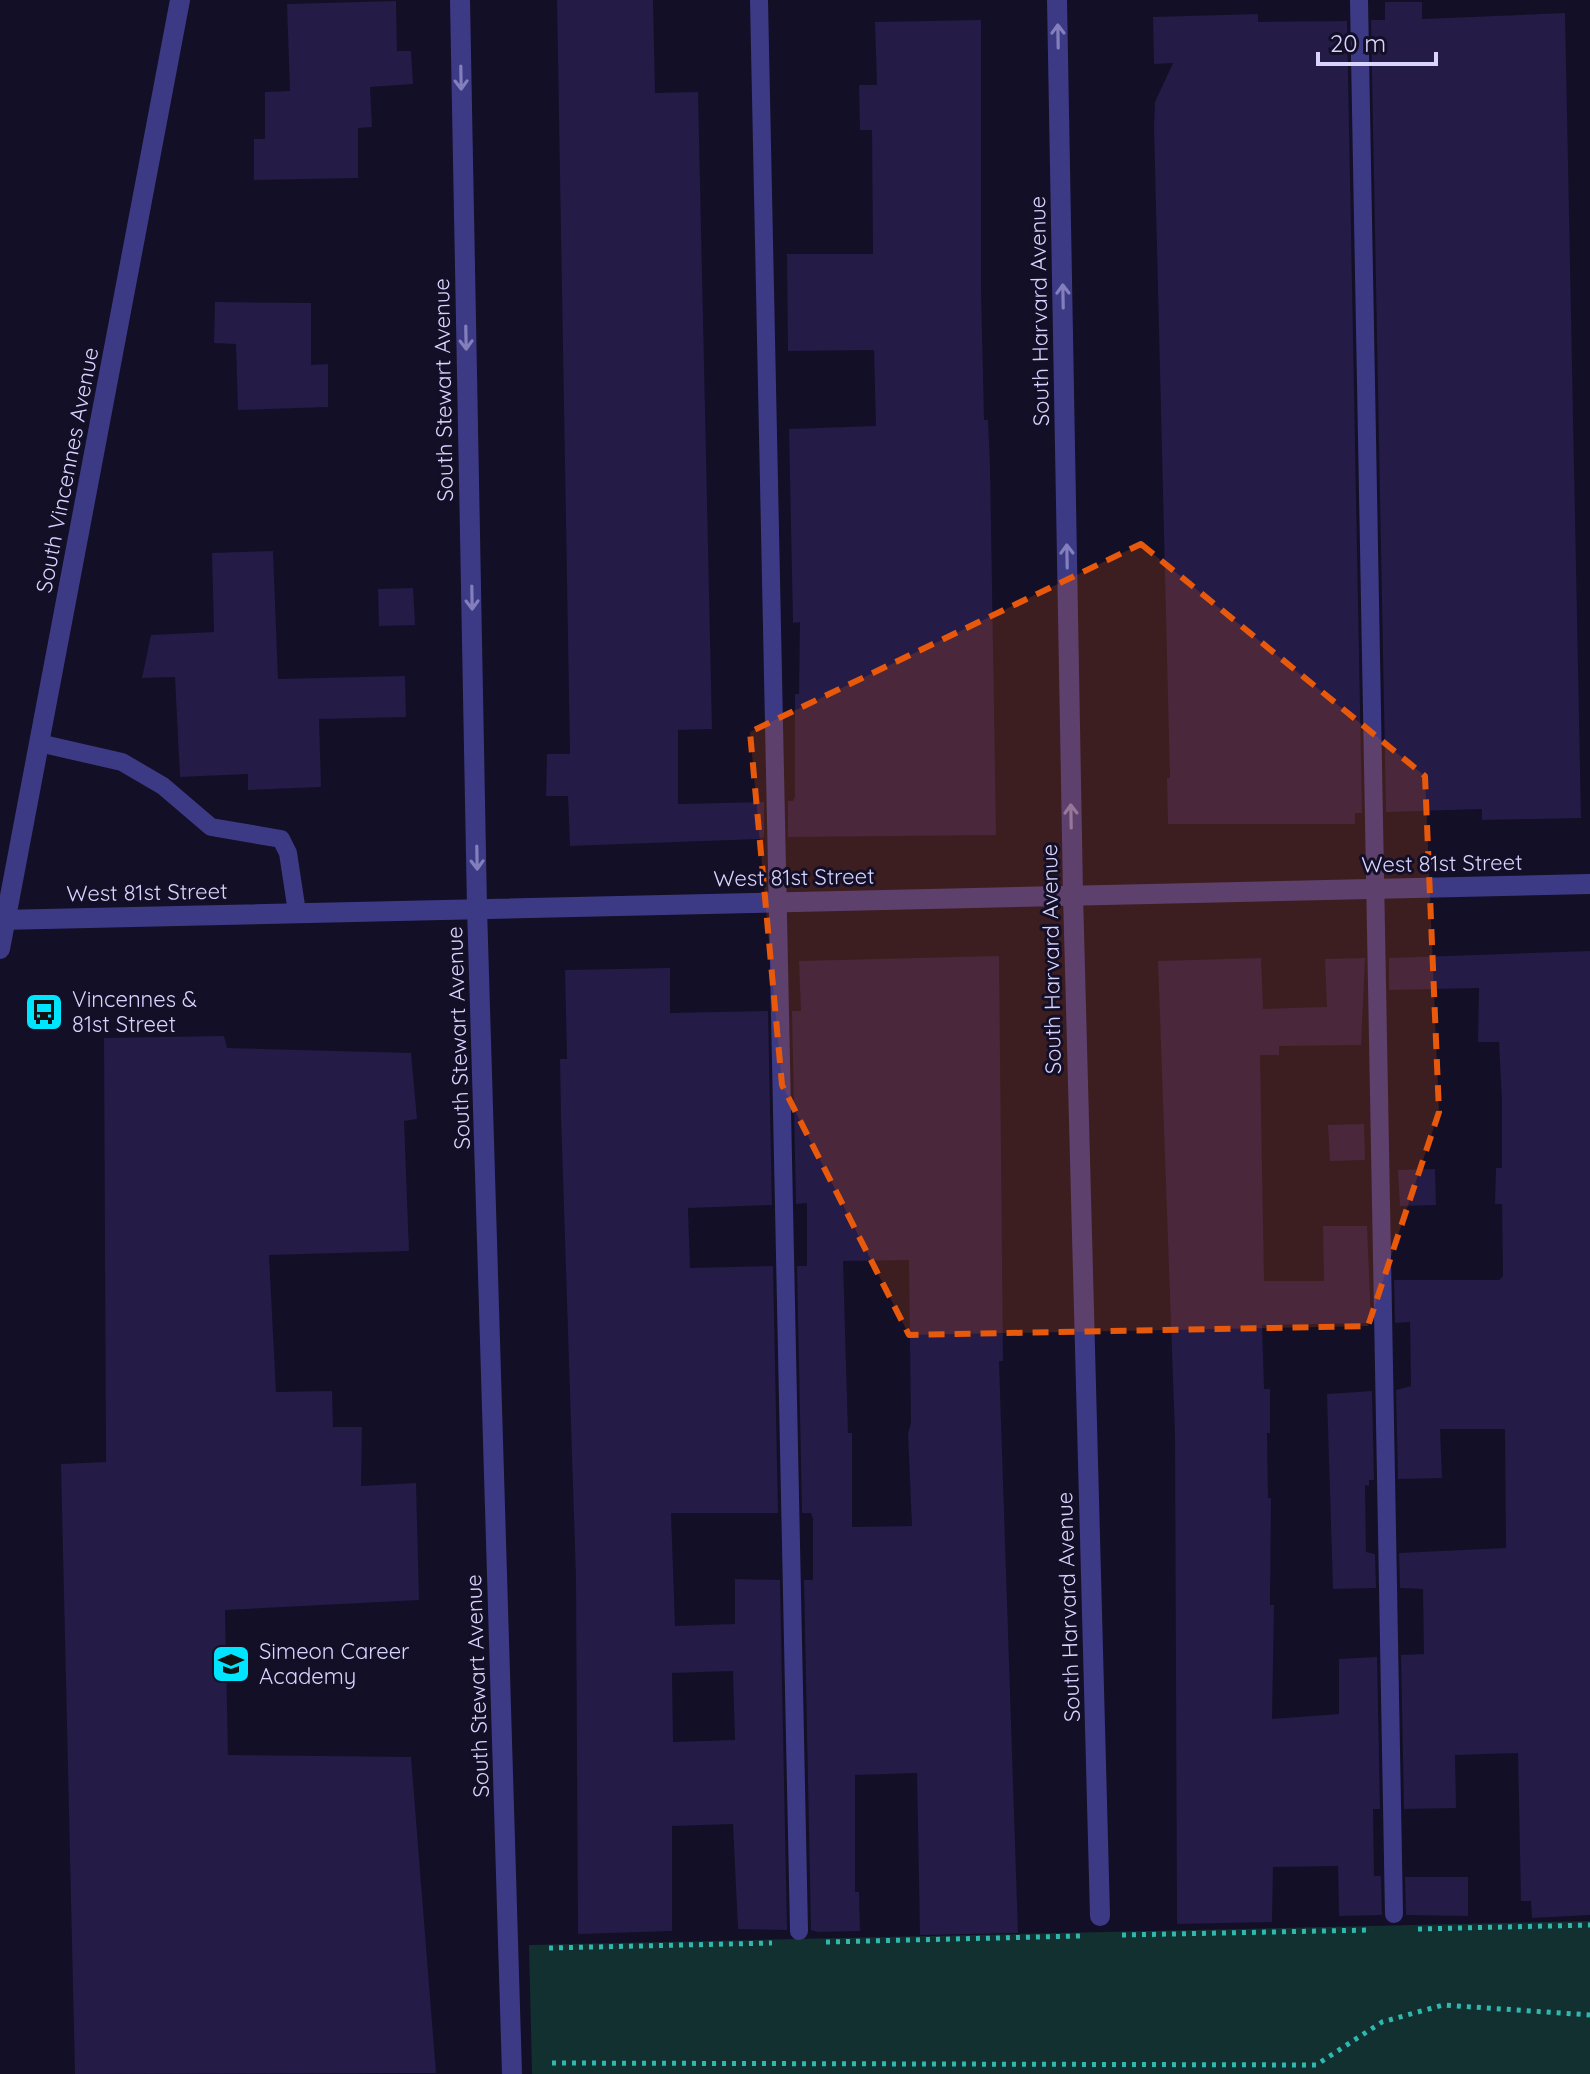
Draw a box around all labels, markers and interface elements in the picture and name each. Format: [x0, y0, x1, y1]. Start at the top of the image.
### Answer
scale bar [1318, 16, 1436, 66]
one-way arrow [1050, 23, 1066, 50]
text: 20 m [1330, 28, 1386, 58]
one-way arrow [454, 64, 469, 91]
street label: South Harvard Avenue [1023, 196, 1055, 426]
street label: South Stewart Avenue [427, 278, 459, 502]
one-way arrow [1055, 283, 1070, 310]
one-way arrow [459, 324, 474, 351]
street label: South Vincennes Avenue [29, 345, 105, 595]
one-way arrow [1059, 543, 1075, 570]
one-way arrow [464, 584, 479, 611]
one-way arrow [1064, 803, 1079, 830]
one-way arrow [469, 844, 484, 871]
street label: South Harvard Avenue [1035, 844, 1067, 1074]
street label: West 81st Street [1361, 848, 1523, 878]
street label: West 81st Street [713, 862, 875, 892]
street label: West 81st Street [66, 877, 228, 907]
street label: South Stewart Avenue [440, 926, 476, 1150]
place label: Vincennes & 81st Street [72, 985, 197, 1038]
bus stop icon: Vincennes & 81st Street [23, 991, 65, 1033]
street label: South Harvard Avenue [1050, 1491, 1086, 1723]
street label: South Stewart Avenue [459, 1574, 495, 1798]
place label: Simeon Career Academy [259, 1637, 410, 1690]
school or university icon: Simeon Career Academy [210, 1643, 252, 1685]

